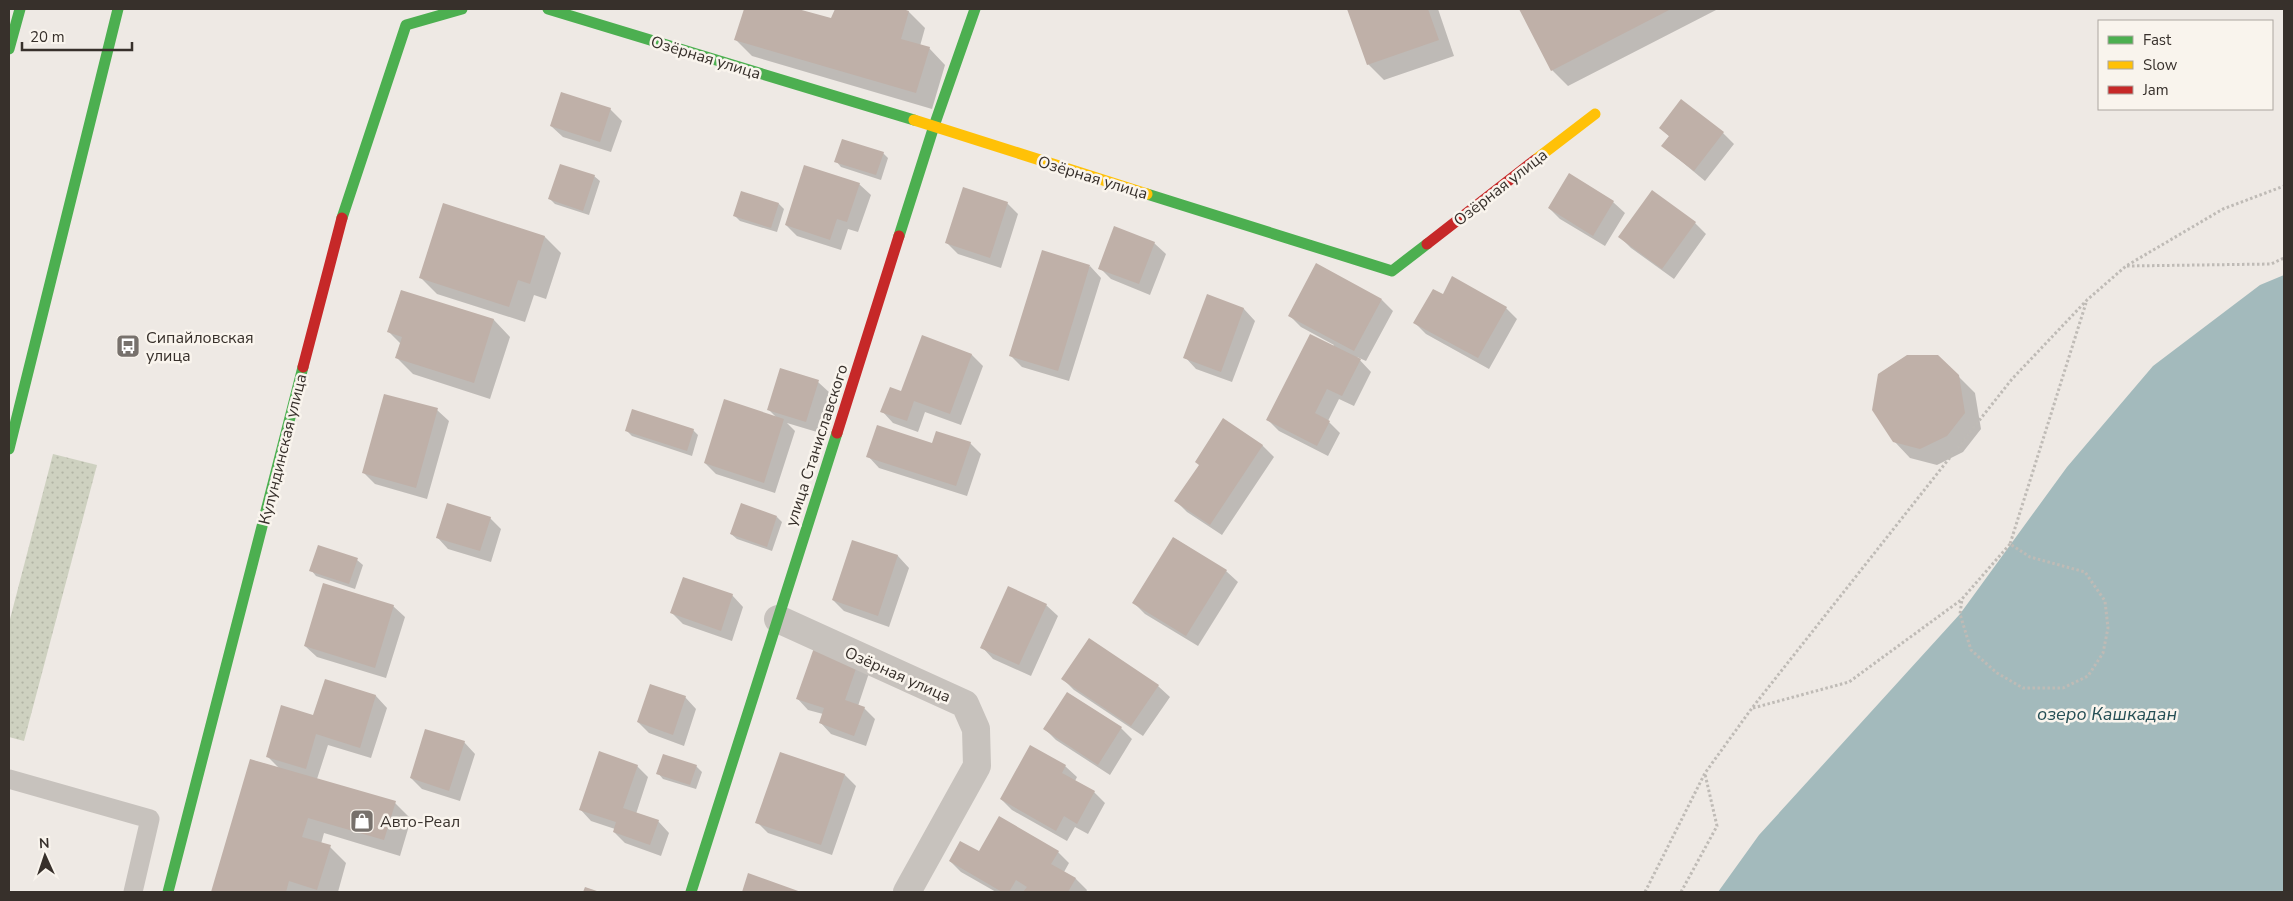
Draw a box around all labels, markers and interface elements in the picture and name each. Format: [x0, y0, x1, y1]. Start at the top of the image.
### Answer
scale bar [22, 20, 132, 52]
legend [2098, 20, 2273, 110]
text: 20 m [30, 27, 65, 47]
text: Fast [2143, 30, 2172, 50]
street label: Озёрная улица [648, 31, 763, 85]
text: Slow [2143, 55, 2178, 75]
text: Jam [2142, 80, 2169, 100]
street label: Озёрная улица [1449, 144, 1552, 231]
street label: Озёрная улица [1035, 151, 1150, 205]
place label: Сипайловская улица [146, 327, 254, 367]
bus stop icon: Сипайловская улица [115, 333, 141, 359]
street label: улица Станиславского [780, 361, 854, 529]
street label: Кулундинская улица [254, 371, 312, 527]
street label: Озёрная улица [841, 642, 954, 708]
water label: озеро Кашкадан [2037, 702, 2177, 726]
shop icon: Авто-Реал [349, 808, 375, 834]
place label: Авто-Реал [380, 811, 460, 833]
north arrow [20, 831, 70, 881]
text: N [39, 834, 50, 853]

